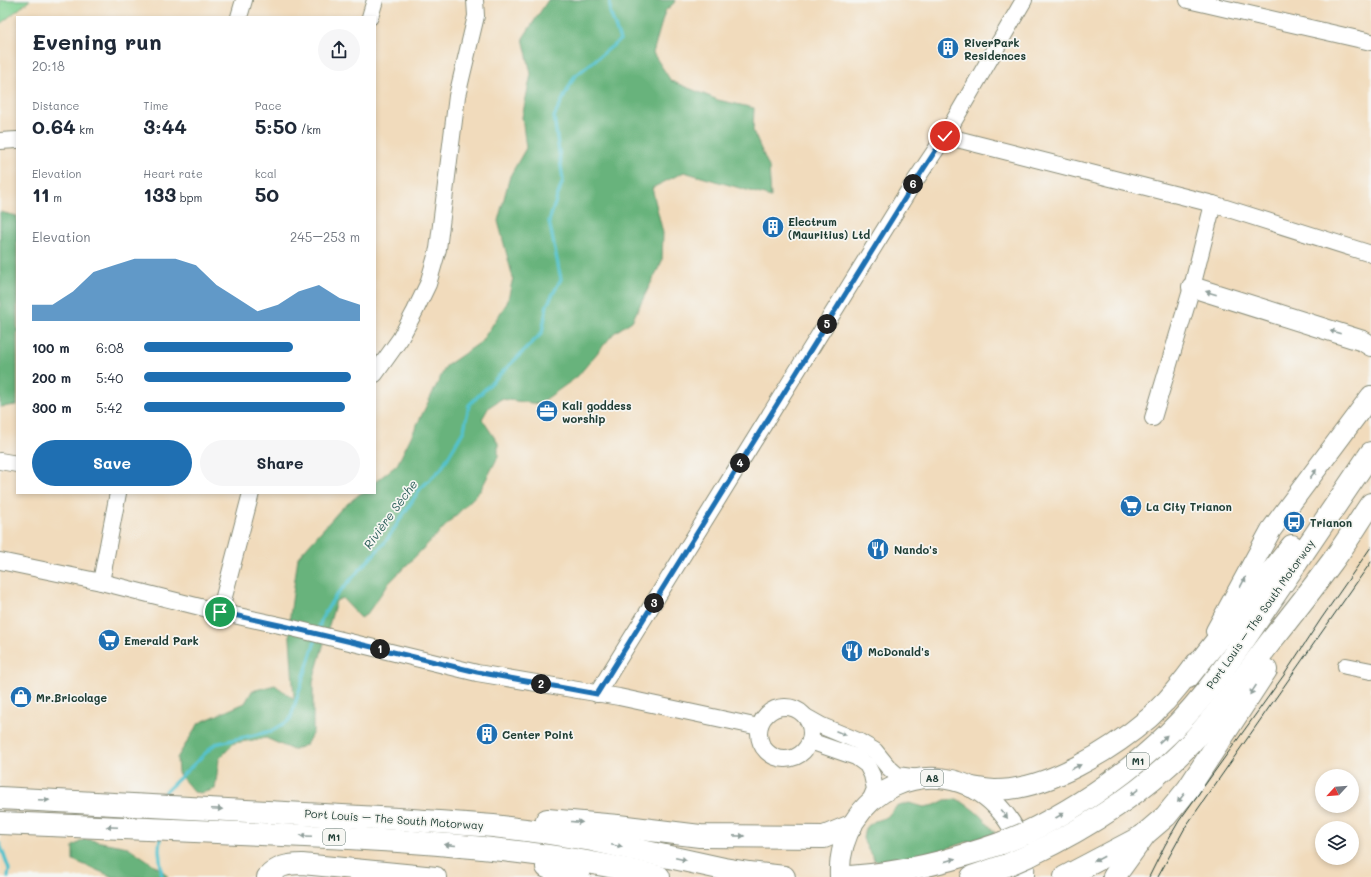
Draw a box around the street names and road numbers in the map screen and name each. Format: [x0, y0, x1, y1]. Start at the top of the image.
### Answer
street label: Port Louis – The South Motorway [1202, 536, 1318, 692]
road number: M1 [1127, 753, 1149, 769]
road number: A8 [921, 770, 943, 786]
street label: Port Louis – The South Motorway [304, 805, 484, 833]
road number: M1 [323, 829, 345, 845]

